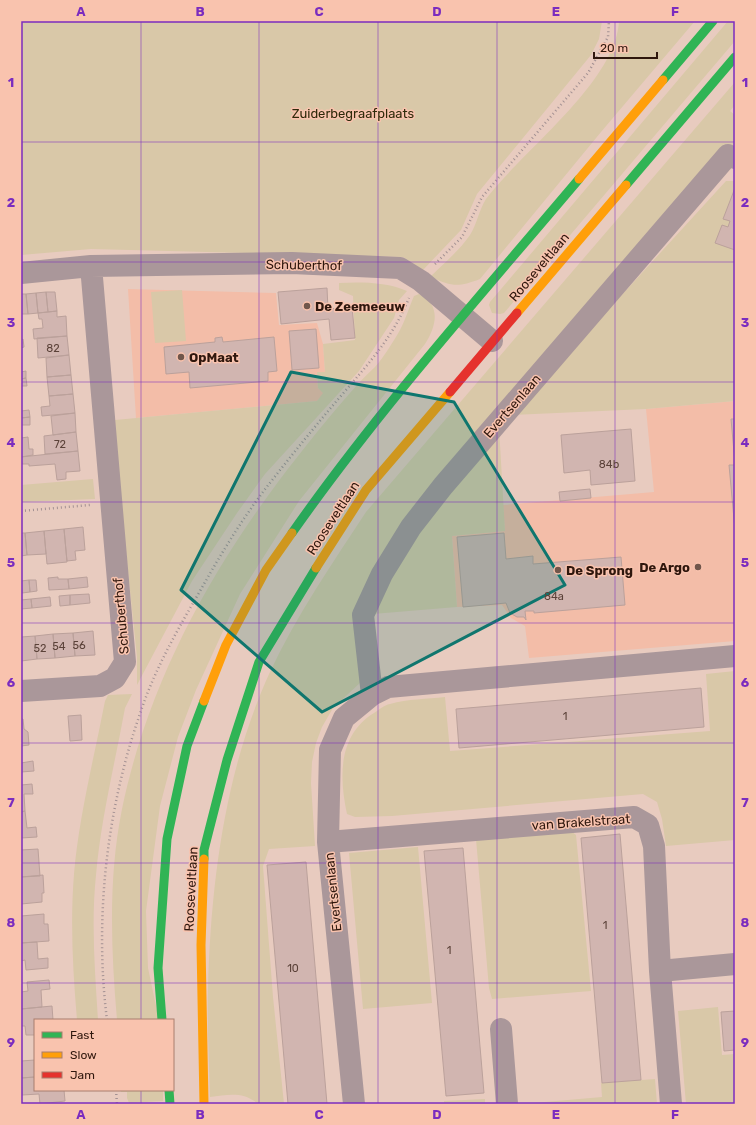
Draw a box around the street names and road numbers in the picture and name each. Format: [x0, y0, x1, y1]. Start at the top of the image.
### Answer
street label: Rooseveltlaan [506, 230, 572, 304]
street label: Schuberthof [266, 257, 342, 273]
street label: Evertsenlaan [480, 371, 544, 441]
street label: Rooseveltlaan [304, 478, 362, 558]
street label: Schuberthof [110, 577, 132, 655]
street label: van Brakelstraat [531, 811, 631, 833]
street label: Rooseveltlaan [181, 846, 201, 932]
street label: Evertsenlaan [321, 852, 345, 932]

